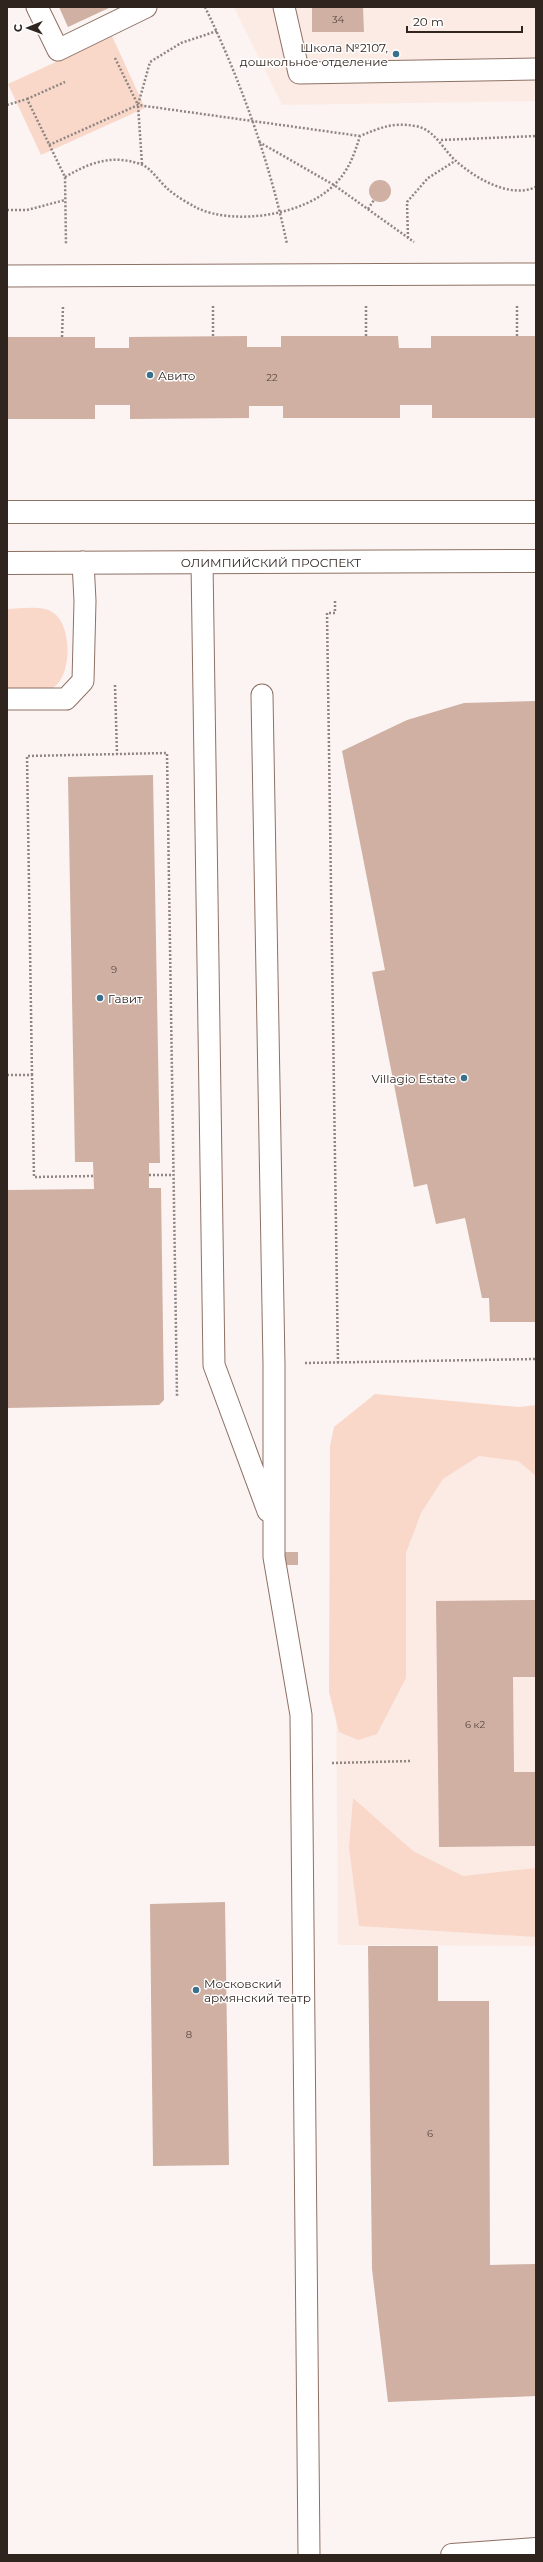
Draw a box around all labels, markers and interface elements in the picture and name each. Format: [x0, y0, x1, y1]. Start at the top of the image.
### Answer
north arrow [8, 8, 48, 48]
scale bar [407, 8, 522, 34]
house number: 34 [332, 13, 345, 26]
text: 20 m [413, 14, 444, 29]
text: С [11, 24, 25, 32]
place label: Школа №2107, дошкольное отделение [240, 40, 388, 69]
marker: Школа №2107, дошкольное отделение [391, 49, 401, 59]
place label: Авито [158, 368, 196, 383]
marker: Авито [145, 370, 155, 380]
house number: 22 [266, 371, 278, 384]
street label: ОЛИМПИЙСКИЙ ПРОСПЕКТ [181, 555, 361, 570]
house number: 9 [111, 963, 117, 976]
place label: Гавит [108, 991, 143, 1006]
marker: Гавит [95, 993, 105, 1003]
place label: Villagio Estate [372, 1071, 456, 1086]
marker: Villagio Estate [459, 1073, 469, 1083]
house number: 6 к2 [465, 1718, 485, 1731]
place label: Московский армянский театр [204, 1976, 311, 2005]
marker: Московский армянский театр [191, 1985, 201, 1995]
house number: 8 [186, 2028, 192, 2041]
house number: 6 [427, 2127, 433, 2140]

